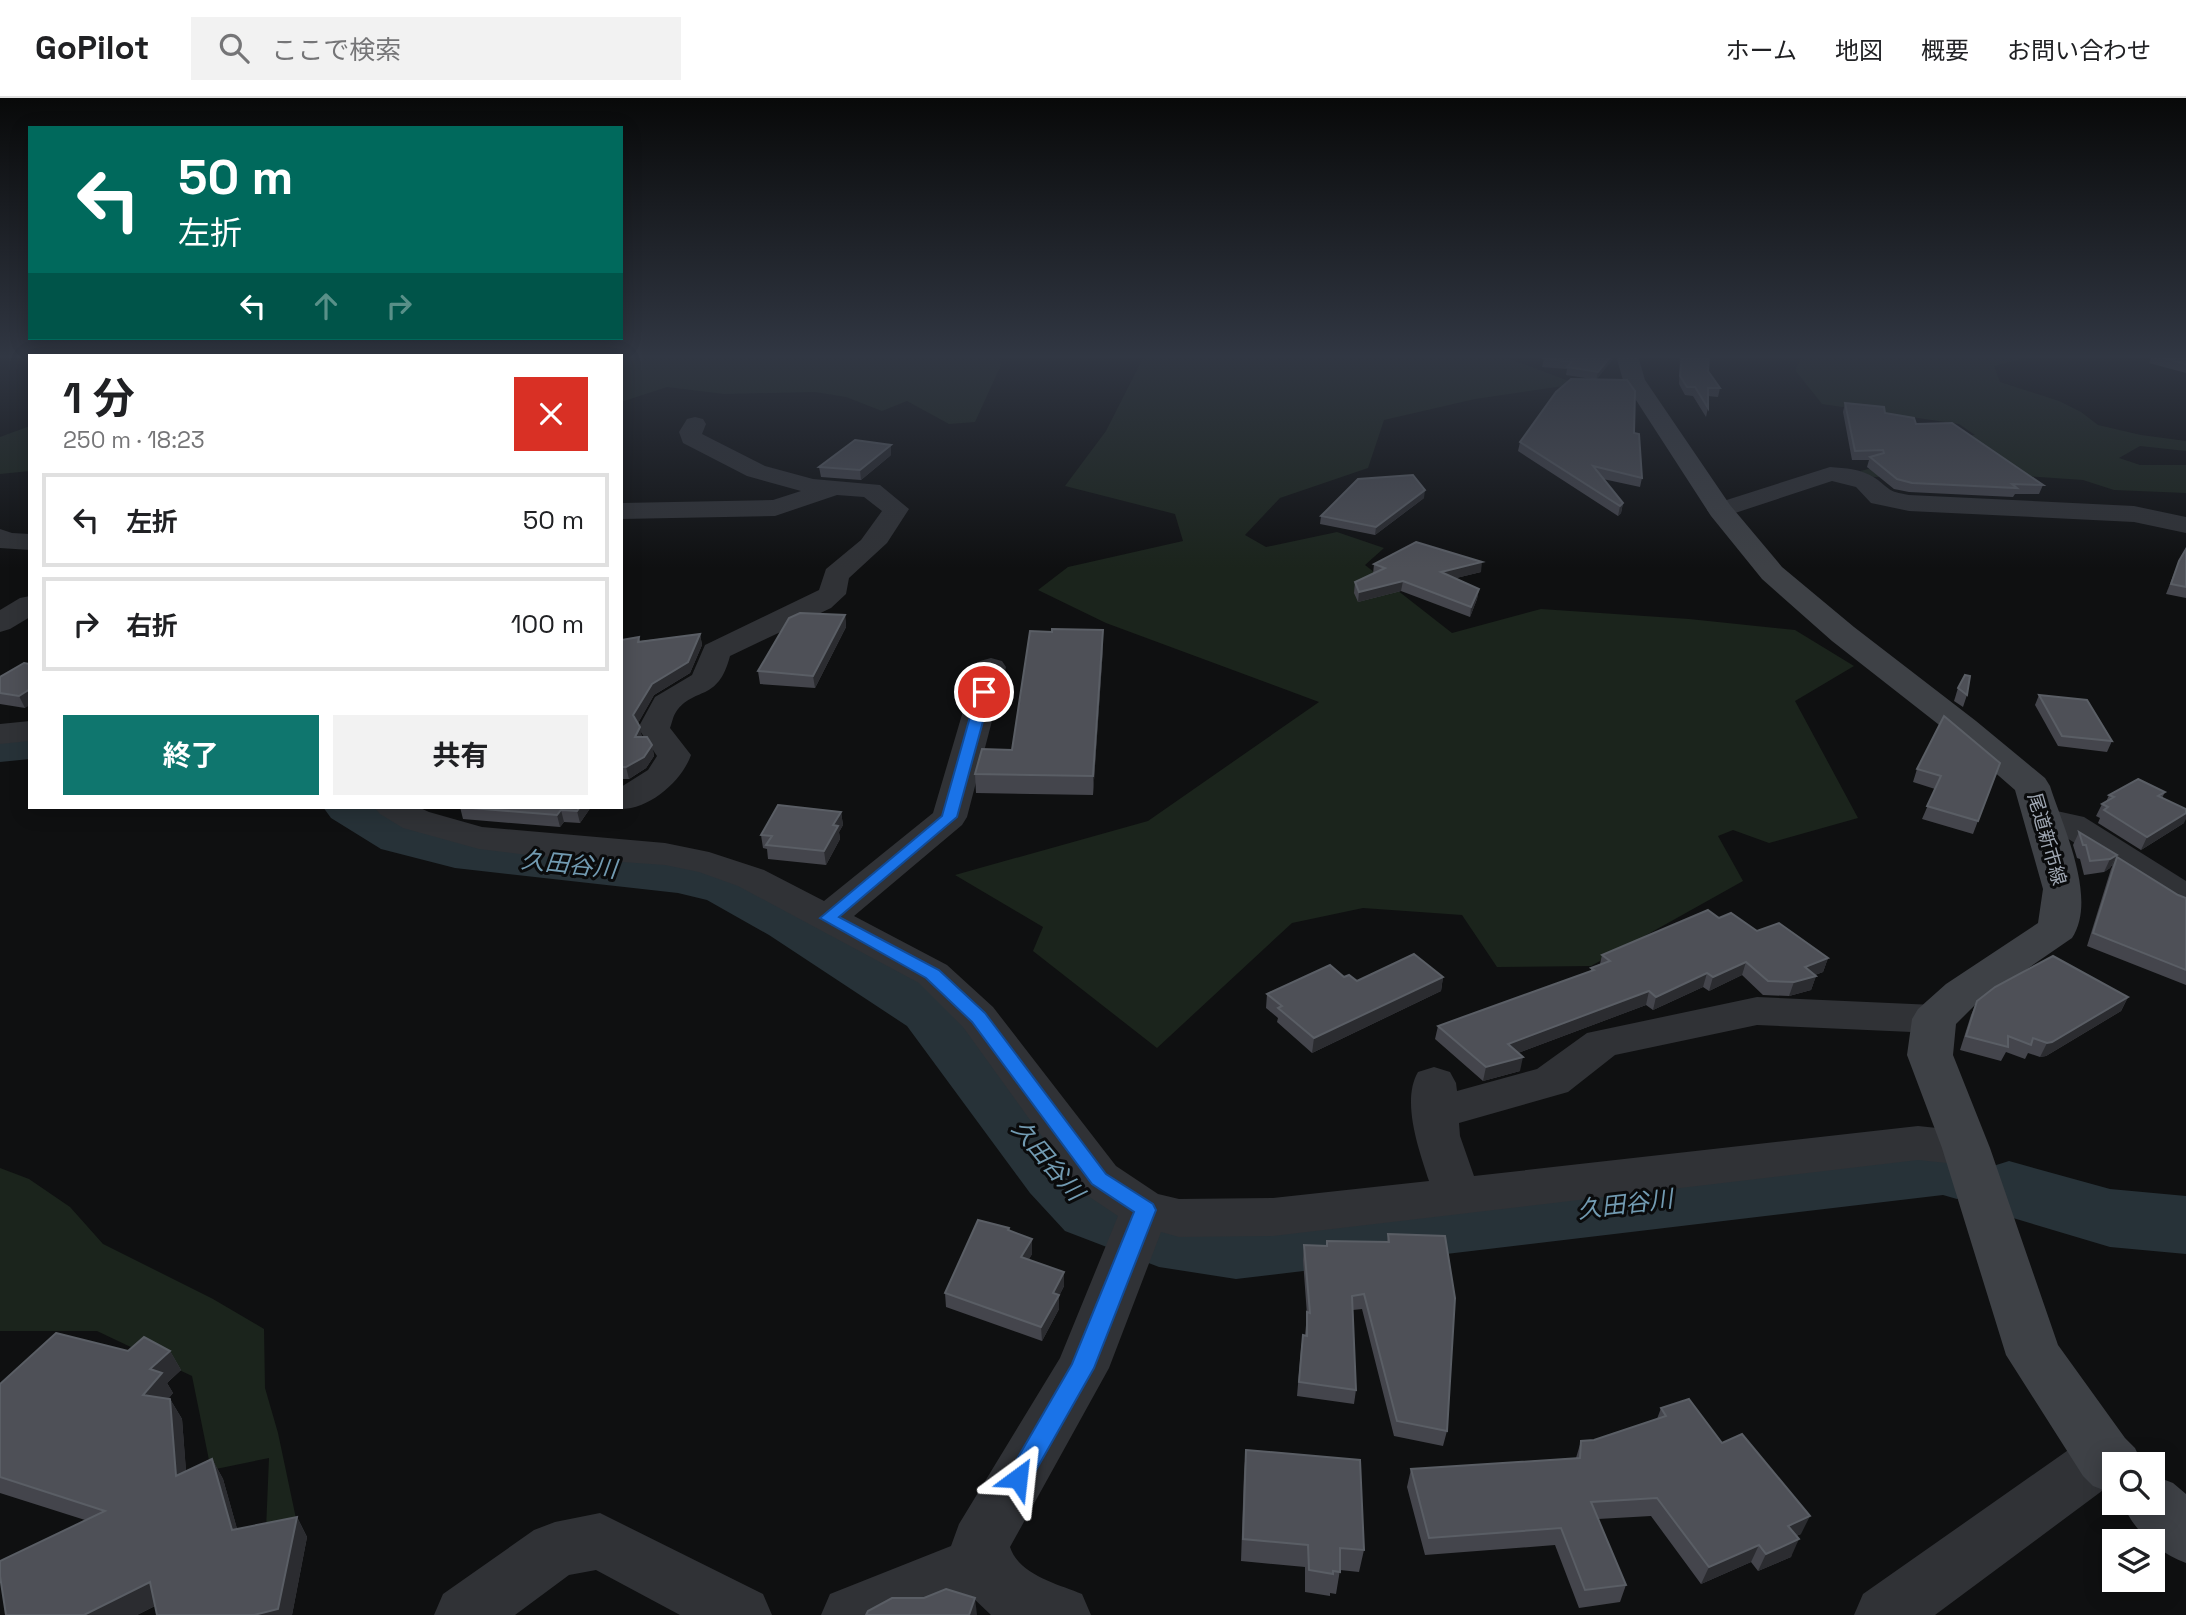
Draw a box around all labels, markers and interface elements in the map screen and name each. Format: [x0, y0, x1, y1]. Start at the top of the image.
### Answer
search box [191, 17, 681, 80]
text: GoPilot [35, 27, 149, 69]
icon: search [215, 29, 253, 67]
text: ここで検索 [271, 33, 401, 67]
text: ホーム [1726, 35, 1797, 66]
text: 地図 [1835, 35, 1883, 66]
text: 概要 [1921, 35, 1969, 66]
text: お問い合わせ [2007, 35, 2151, 66]
text: 50 m [178, 146, 293, 208]
icon: left [63, 154, 154, 245]
text: 左折 [178, 213, 242, 253]
icon: left [234, 287, 272, 325]
icon: ahead [307, 287, 345, 325]
icon: right [380, 287, 418, 325]
text: 1 分 [63, 372, 135, 425]
button: close [514, 377, 588, 451]
text: 250 m · 18:23 [63, 425, 205, 455]
icon: left [67, 501, 105, 539]
text: 50 m [523, 503, 584, 537]
text: 左折 [126, 505, 178, 539]
icon: right [67, 605, 105, 643]
text: 100 m [511, 607, 584, 641]
text: 右折 [126, 609, 178, 643]
pin [954, 662, 1014, 722]
icon: arrive [965, 673, 1003, 711]
button: 終了 [63, 715, 319, 795]
button: 共有 [333, 715, 588, 795]
street label: 尾道新市線 [2022, 790, 2072, 888]
water label: 久田谷川 [520, 844, 621, 885]
water label: 久田谷川 [1005, 1113, 1093, 1209]
water label: 久田谷川 [1575, 1182, 1678, 1225]
position arrow [981, 1441, 1055, 1515]
map controls [2102, 1452, 2165, 1592]
button: search [2102, 1452, 2165, 1515]
button: layers [2102, 1529, 2165, 1592]

